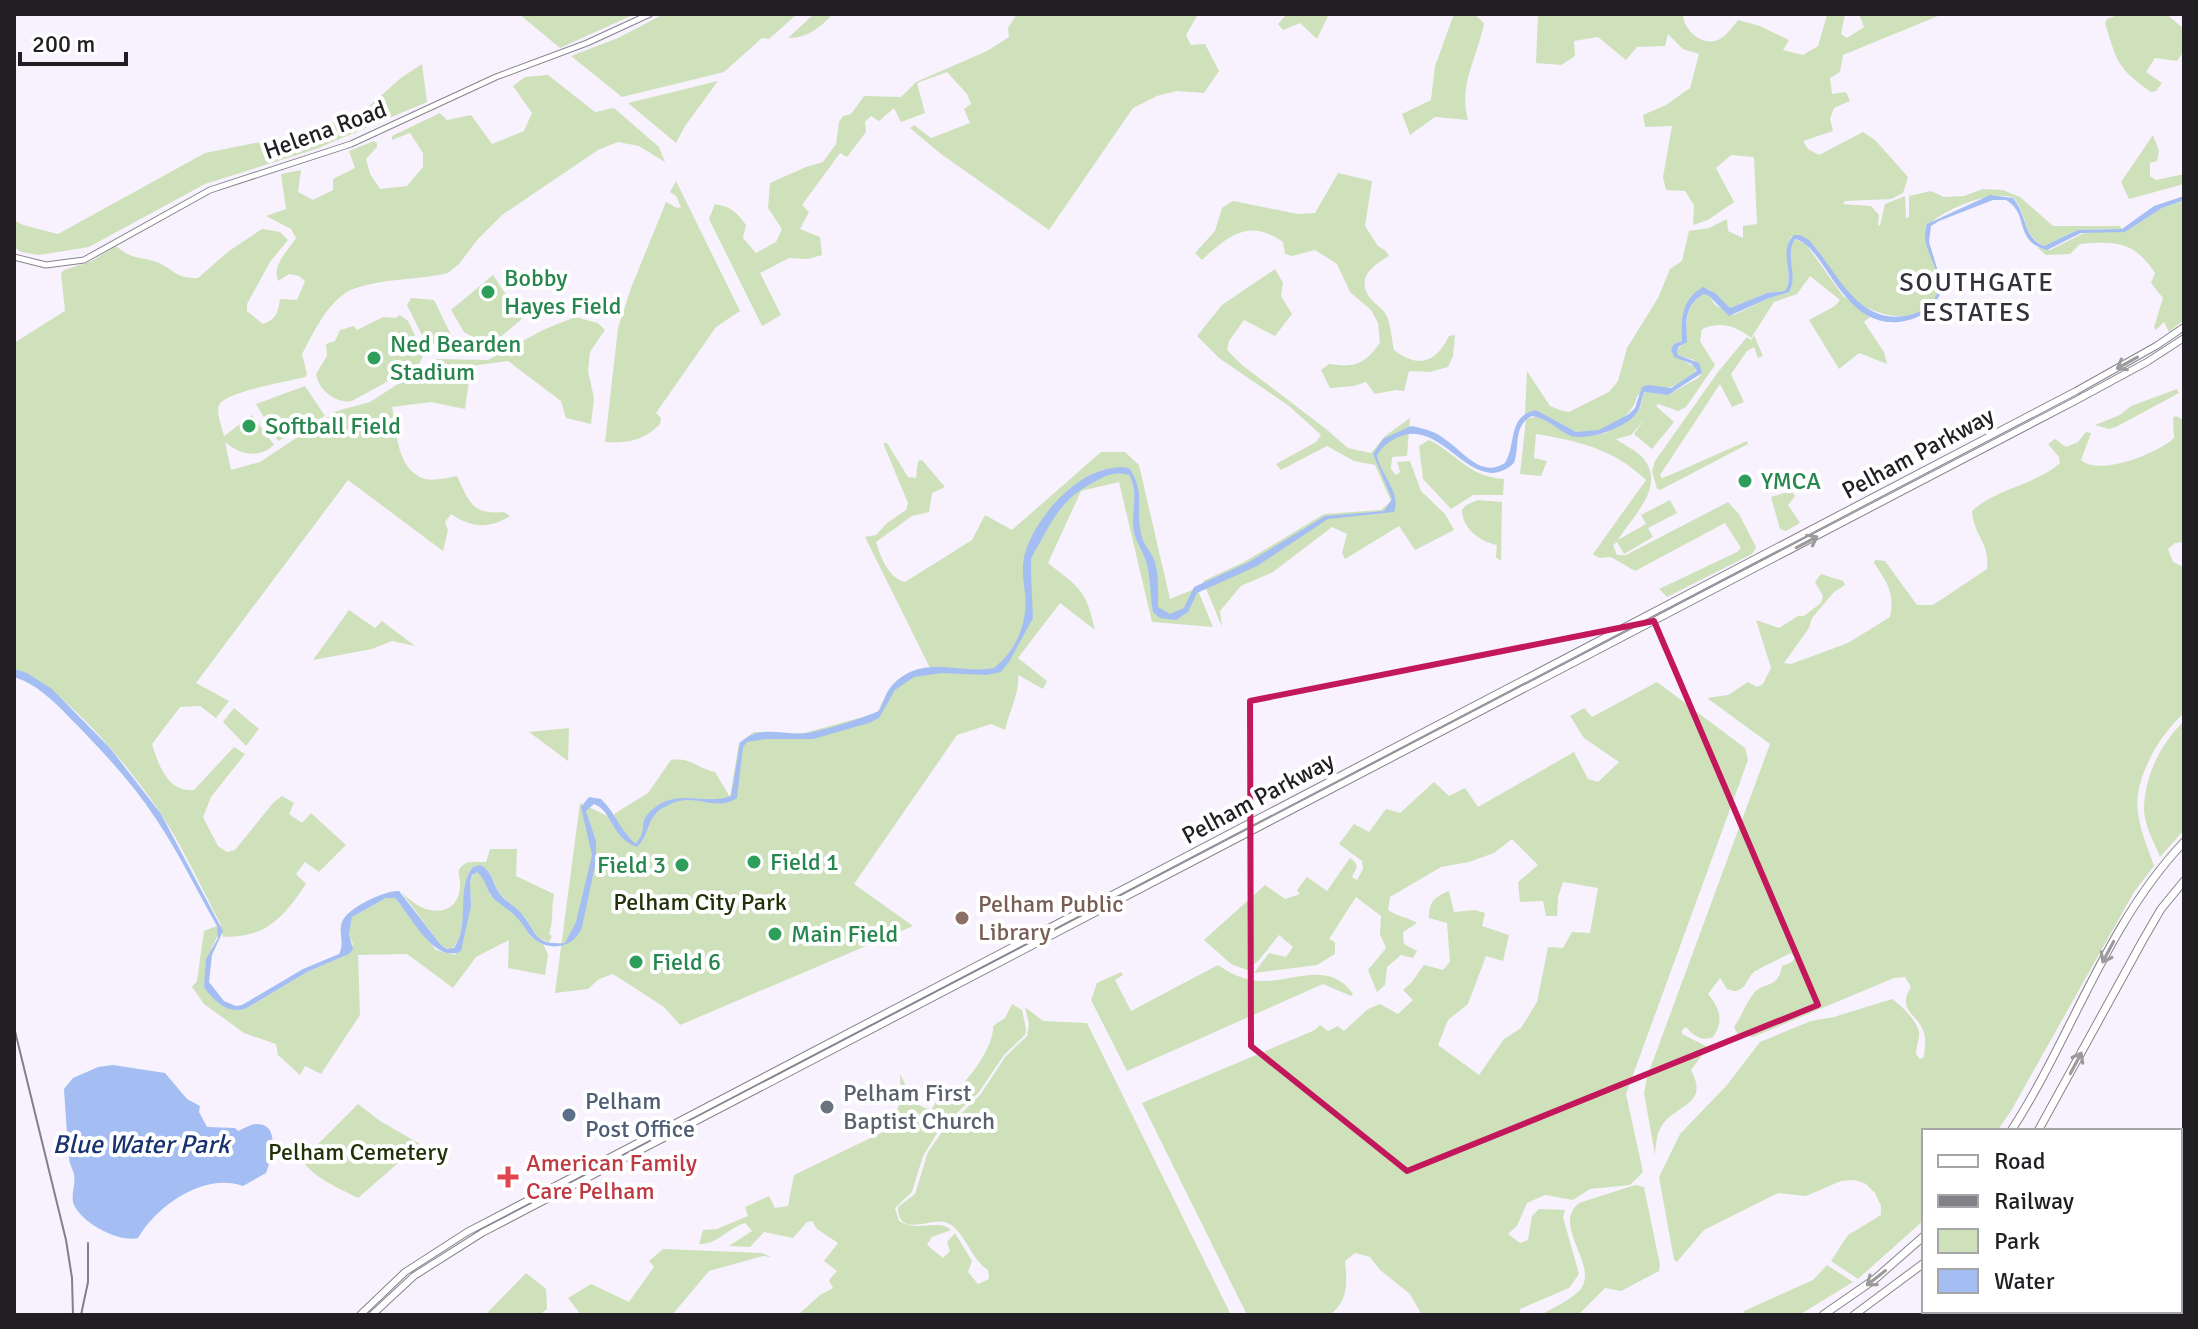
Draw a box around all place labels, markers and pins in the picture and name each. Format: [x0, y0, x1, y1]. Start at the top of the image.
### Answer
place label: Bobby Hayes Field [504, 263, 621, 321]
marker: Bobby Hayes Field [479, 283, 497, 301]
place label: Ned Bearden Stadium [390, 329, 521, 387]
marker: Ned Bearden Stadium [365, 349, 383, 367]
place label: Softball Field [265, 411, 401, 441]
marker: Softball Field [240, 417, 258, 435]
place label: YMCA [1761, 466, 1821, 496]
marker: YMCA [1736, 472, 1754, 490]
place label: Field 1 [770, 847, 839, 877]
place label: Field 3 [597, 850, 666, 880]
marker: Field 1 [745, 853, 763, 871]
marker: Field 3 [673, 856, 691, 874]
place label: Pelham Public Library [978, 889, 1124, 947]
marker: Pelham Public Library [953, 909, 971, 927]
place label: Main Field [791, 919, 898, 949]
marker: Main Field [766, 925, 784, 943]
place label: Field 6 [652, 947, 721, 977]
marker: Field 6 [627, 953, 645, 971]
place label: Pelham First Baptist Church [843, 1078, 995, 1136]
place label: Pelham Post Office [585, 1086, 695, 1144]
marker: Pelham First Baptist Church [818, 1098, 836, 1116]
marker: Pelham Post Office [560, 1106, 578, 1124]
place label: American Family Care Pelham [526, 1148, 697, 1206]
marker: American Family Care Pelham [497, 1166, 519, 1188]

